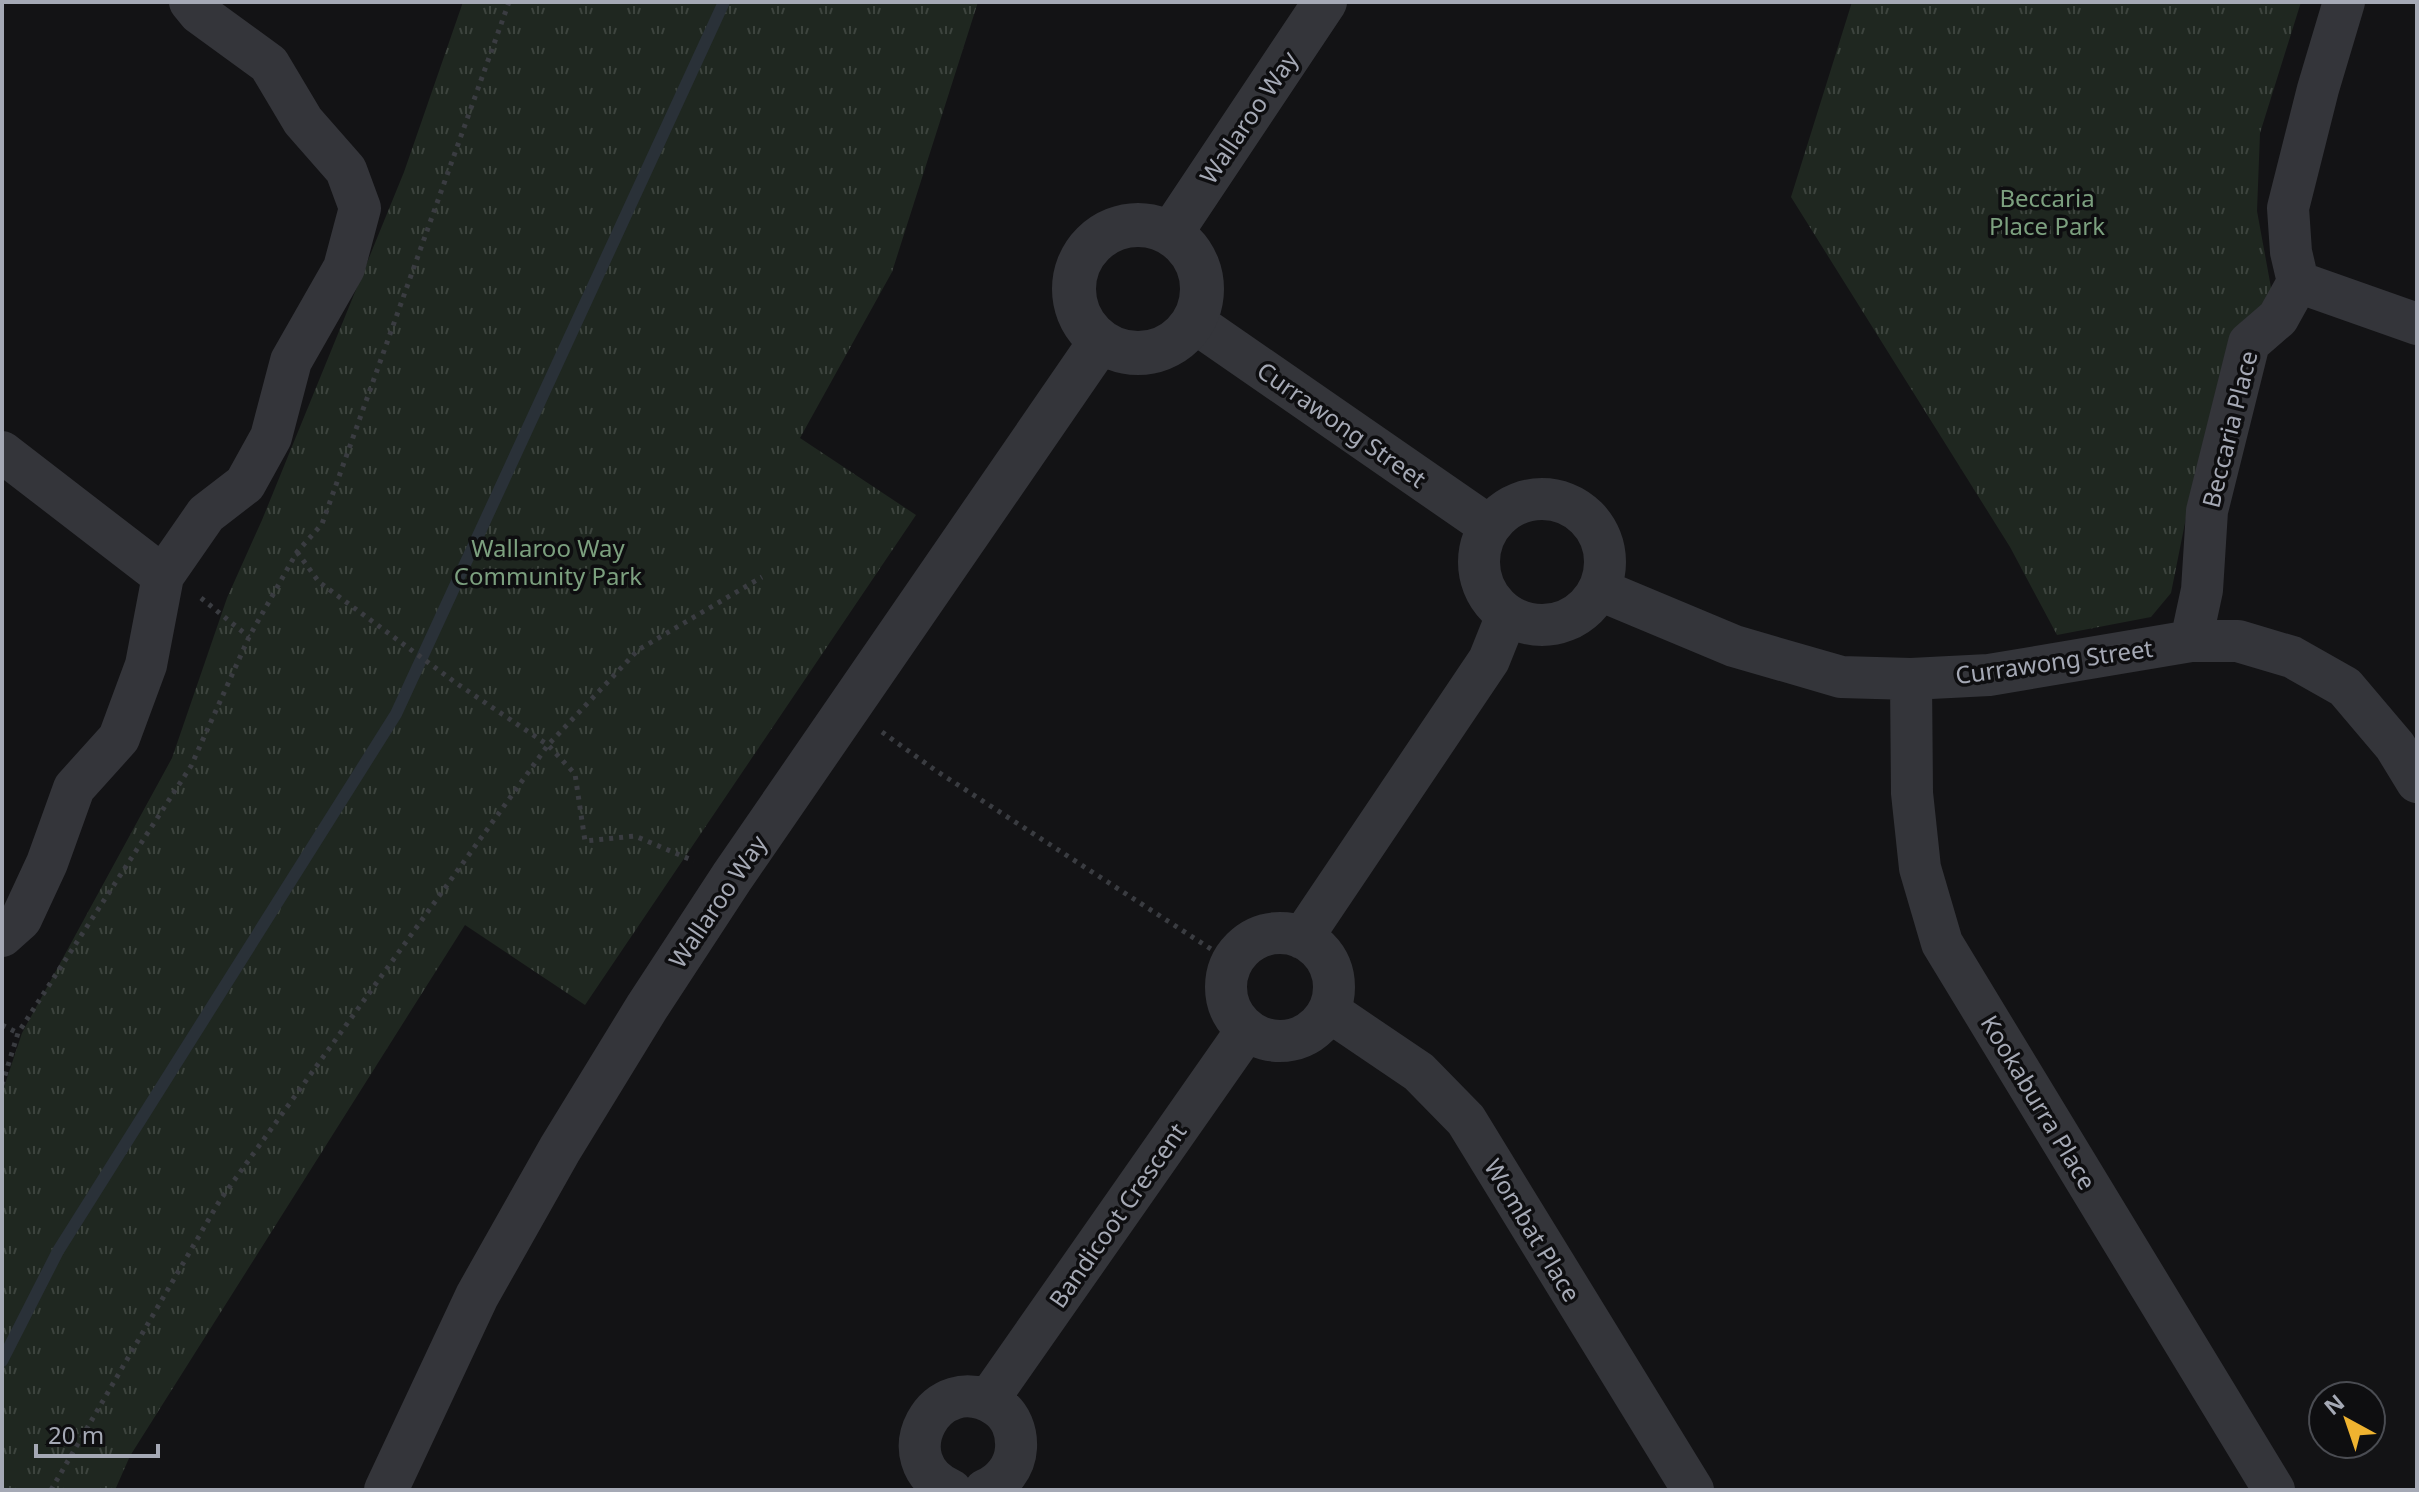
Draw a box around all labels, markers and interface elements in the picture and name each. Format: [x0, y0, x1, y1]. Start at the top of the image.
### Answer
street label: Wallaroo Way [1191, 44, 1305, 190]
park label: Beccaria Place Park [1989, 181, 2105, 242]
street label: Beccaria Place [2194, 347, 2264, 511]
street label: Currawong Street [1251, 353, 1433, 495]
park label: Wallaroo Way Community Park [454, 531, 642, 592]
street label: Currawong Street [1953, 631, 2155, 691]
street label: Wallaroo Way [660, 828, 774, 974]
street label: Kookaburra Place [1974, 1009, 2104, 1195]
street label: Bandicoot Crescent [1041, 1116, 1193, 1314]
street label: Wombat Place [1477, 1152, 1589, 1308]
north arrow [2307, 1380, 2387, 1460]
text: N [2317, 1387, 2350, 1421]
scale bar [36, 1408, 158, 1458]
text: 20 m [48, 1418, 104, 1451]

